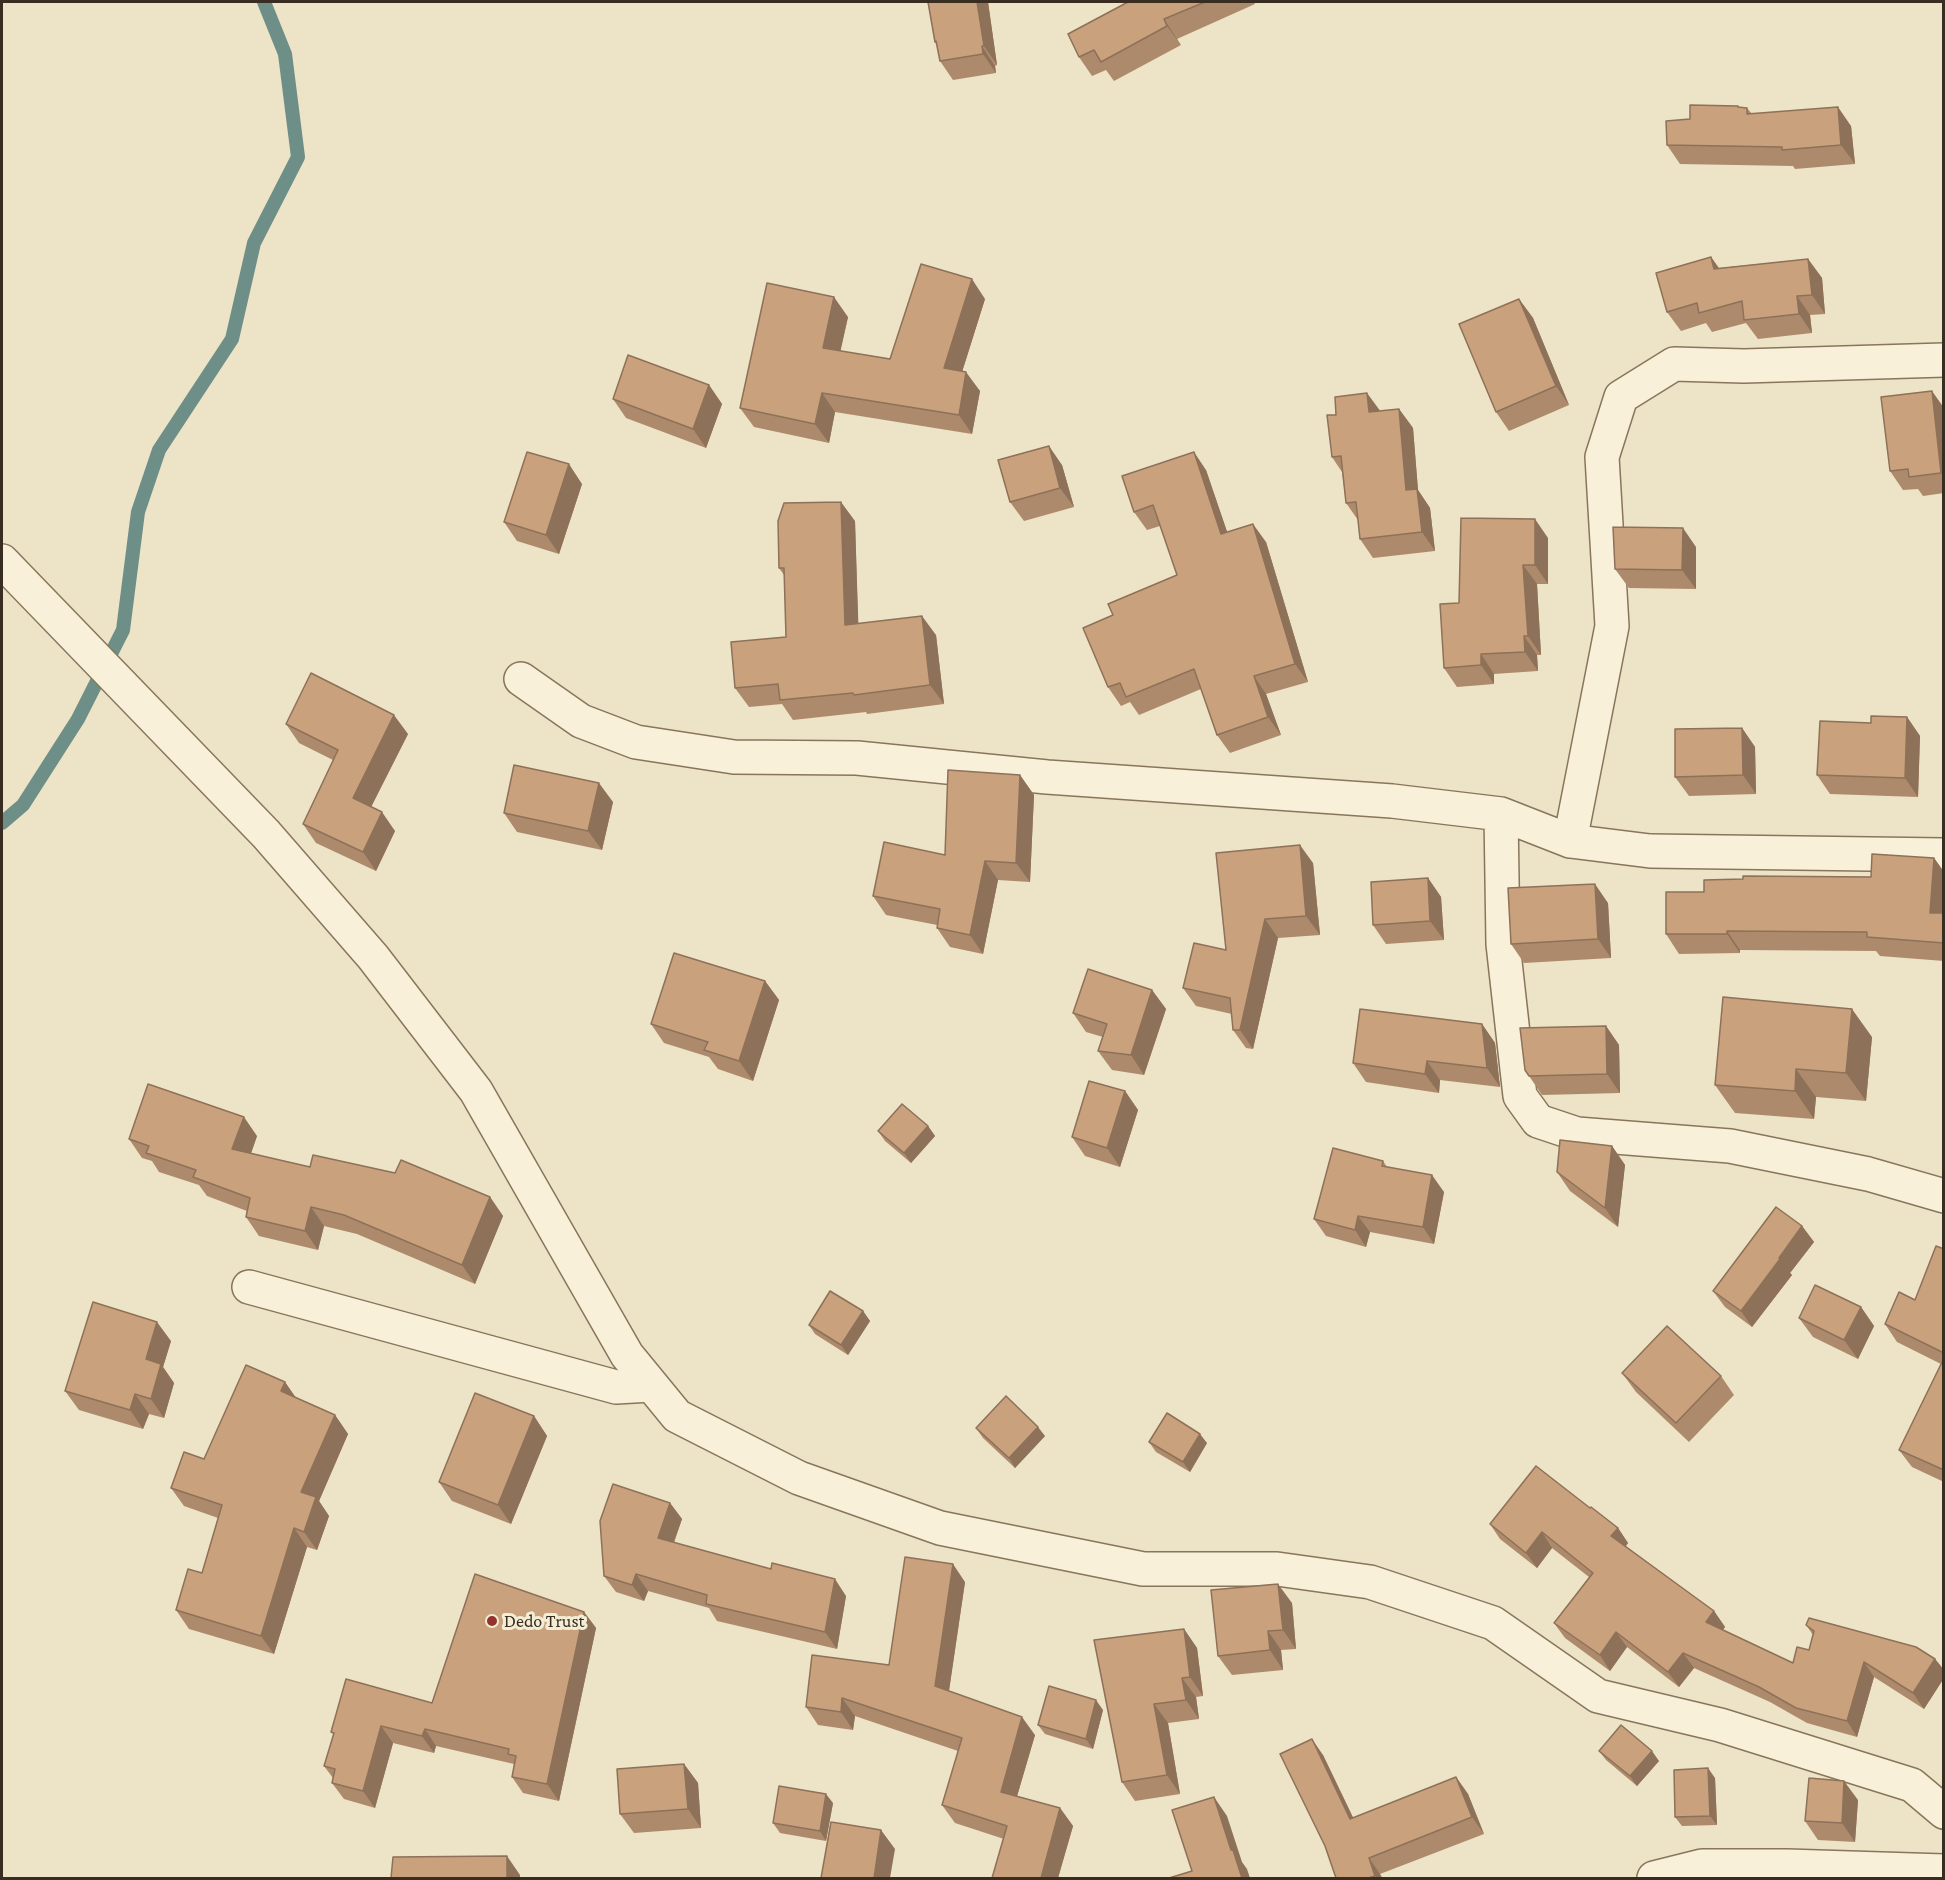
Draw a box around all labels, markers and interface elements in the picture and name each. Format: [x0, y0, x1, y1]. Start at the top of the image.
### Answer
place label: Dedo Trust [504, 1610, 584, 1632]
marker: Dedo Trust [485, 1614, 499, 1628]

